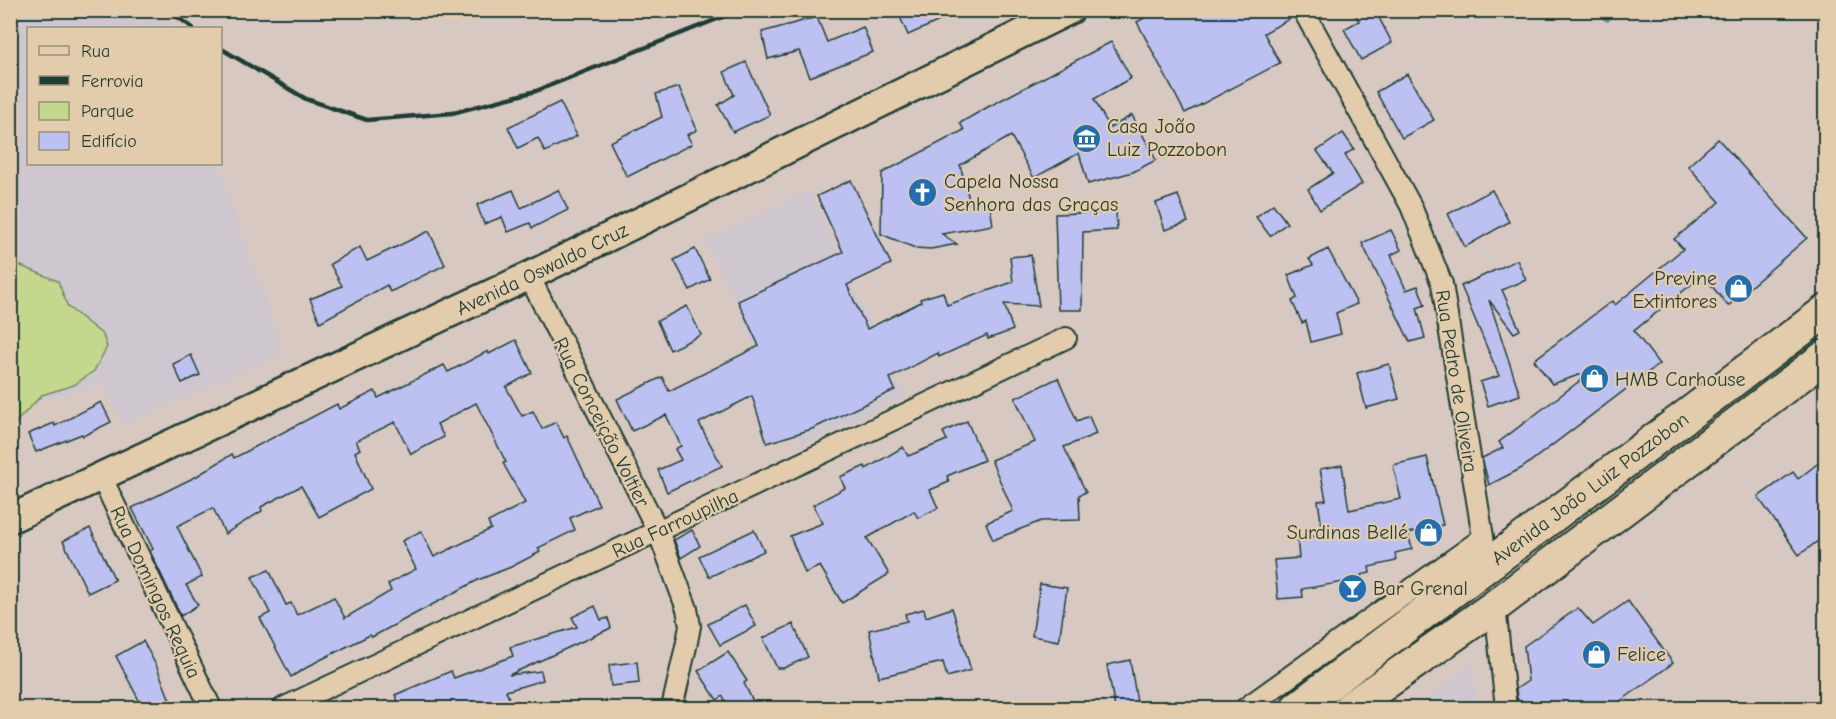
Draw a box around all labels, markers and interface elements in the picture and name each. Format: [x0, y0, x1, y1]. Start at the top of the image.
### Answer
legend [27, 27, 222, 165]
text: Rua [81, 41, 110, 62]
text: Ferrovia [81, 71, 144, 92]
text: Parque [81, 101, 134, 122]
place label: Casa João Luiz Pozzobon [1107, 115, 1227, 161]
museum icon: Casa João Luiz Pozzobon [1070, 122, 1102, 154]
text: Edifício [81, 131, 137, 152]
place label: Capela Nossa Senhora das Graças [944, 170, 1118, 216]
church icon: Capela Nossa Senhora das Graças [907, 177, 939, 209]
street label: Avenida Oswaldo Cruz [453, 218, 632, 320]
place label: Previne Extintores [1633, 267, 1717, 313]
shop icon: Previne Extintores [1722, 273, 1754, 305]
street label: Rua Pedro de Oliveira [1431, 288, 1482, 474]
street label: Rua Conceição Voltier [549, 334, 654, 511]
shop icon: HMB Carhouse [1578, 363, 1610, 395]
place label: HMB Carhouse [1615, 368, 1746, 391]
street label: Avenida João Luiz Pozzobon [1487, 407, 1693, 570]
street label: Rua Farroupilha [608, 484, 742, 563]
street label: Rua Domingos Requia [105, 502, 206, 682]
shop icon: Surdinas Bellé [1413, 516, 1445, 548]
place label: Surdinas Bellé [1287, 521, 1408, 544]
bar icon: Bar Grenal [1336, 572, 1368, 604]
place label: Bar Grenal [1373, 577, 1468, 600]
shop icon: Felice [1580, 638, 1612, 670]
place label: Felice [1617, 643, 1666, 666]

